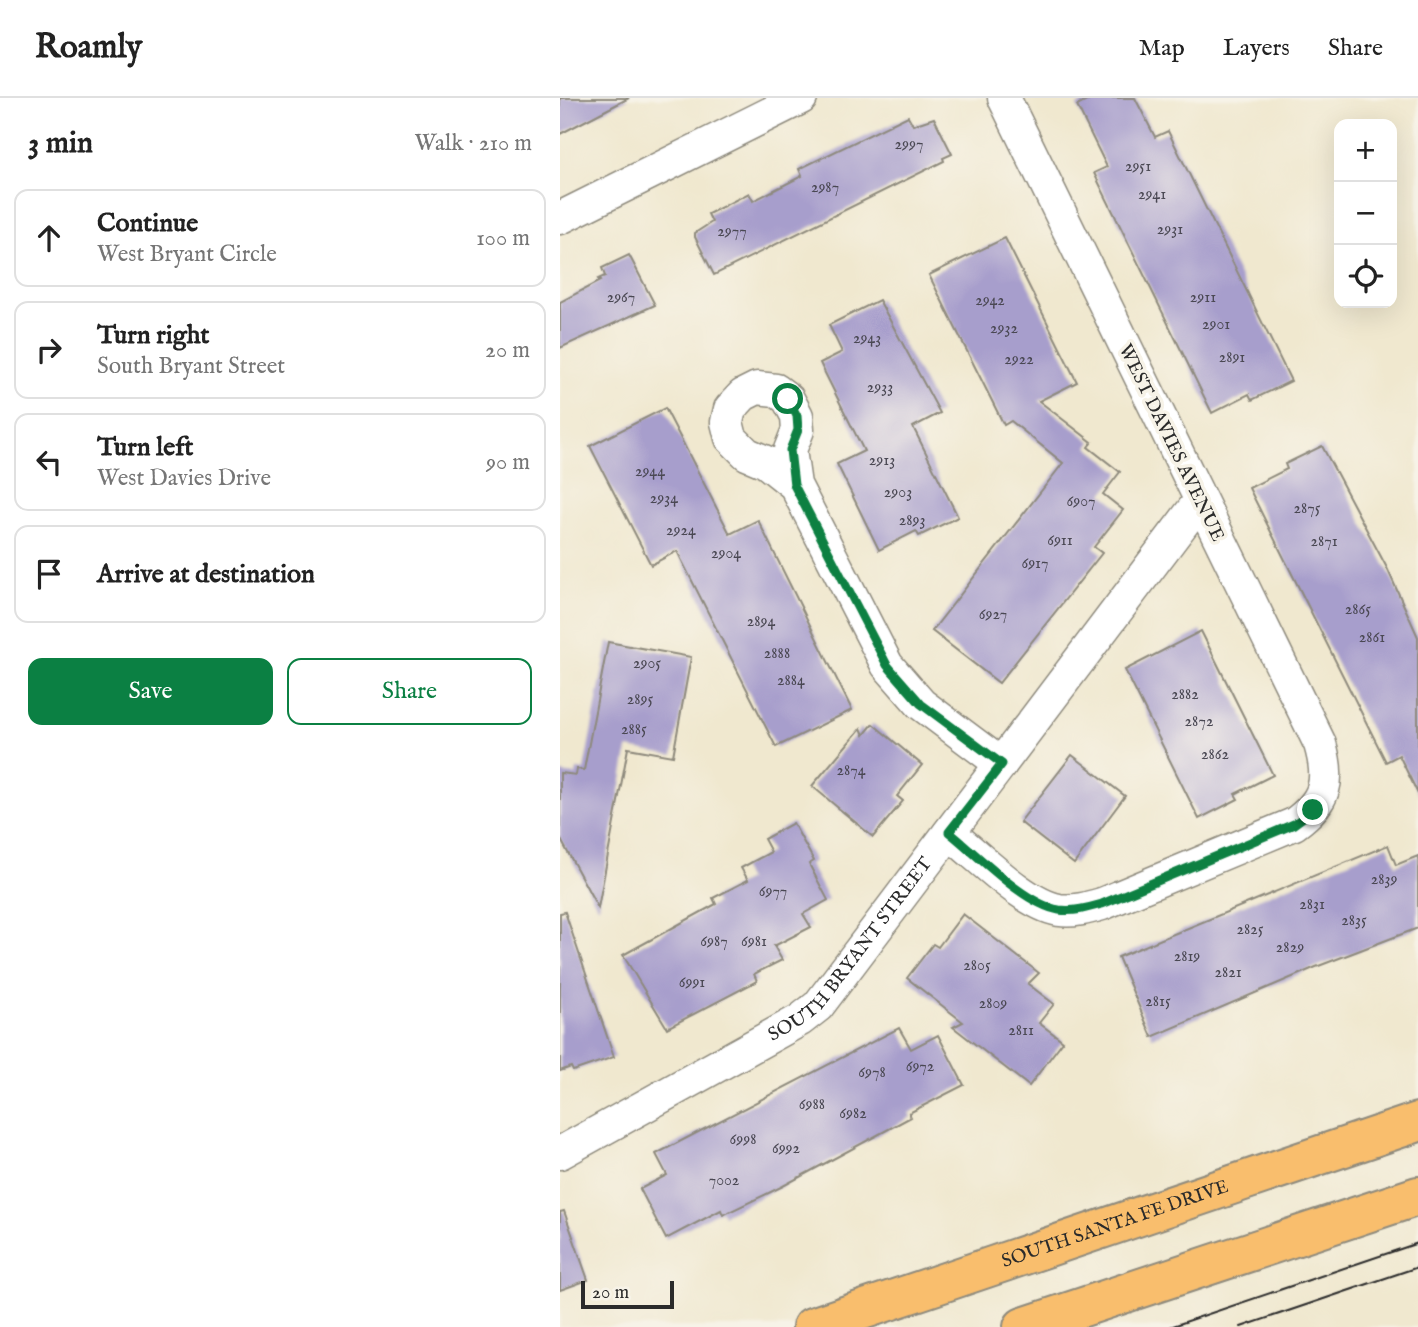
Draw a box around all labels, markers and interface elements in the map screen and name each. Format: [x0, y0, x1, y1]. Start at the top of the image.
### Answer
text: Roamly [35, 27, 142, 69]
text: Map [1139, 33, 1185, 64]
text: Layers [1223, 33, 1290, 64]
text: Share [1328, 33, 1383, 64]
map controls [1334, 119, 1397, 308]
button: + [1334, 119, 1397, 182]
text: 3 min [28, 125, 93, 163]
text: Walk · 210 m [415, 129, 532, 158]
house number: 2997 [895, 135, 923, 155]
house number: 2951 [1125, 157, 1151, 177]
house number: 2987 [811, 178, 839, 198]
button: − [1334, 182, 1397, 245]
house number: 2941 [1138, 185, 1166, 205]
text: Continue [97, 207, 198, 240]
icon: ahead [30, 219, 68, 257]
house number: 2931 [1157, 220, 1183, 240]
house number: 2977 [717, 222, 747, 242]
text: 100 m [476, 224, 530, 253]
text: West Bryant Circle [97, 240, 277, 269]
button: locate [1334, 245, 1397, 308]
house number: 2967 [607, 288, 635, 308]
house number: 2911 [1190, 288, 1216, 308]
house number: 2942 [975, 291, 1005, 311]
house number: 2901 [1202, 315, 1230, 335]
text: Turn right [97, 319, 210, 352]
house number: 2932 [990, 319, 1018, 339]
house number: 2943 [853, 329, 881, 349]
icon: right [30, 331, 68, 369]
text: 20 m [485, 336, 530, 365]
street label: WEST DAVIES AVENUE [1113, 340, 1229, 546]
house number: 2891 [1219, 348, 1245, 368]
house number: 2922 [1004, 350, 1034, 370]
text: South Bryant Street [97, 352, 285, 381]
house number: 2933 [867, 378, 893, 398]
route start [772, 383, 803, 414]
text: Turn left [97, 431, 194, 464]
icon: left [30, 443, 68, 481]
text: 90 m [486, 448, 530, 477]
house number: 2913 [869, 451, 895, 471]
house number: 2944 [635, 462, 665, 482]
text: West Davies Drive [97, 464, 271, 493]
house number: 2903 [884, 483, 912, 503]
house number: 2934 [650, 489, 678, 509]
house number: 6907 [1066, 492, 1096, 512]
house number: 2875 [1293, 499, 1321, 519]
house number: 2893 [899, 511, 925, 531]
house number: 2924 [666, 521, 696, 541]
house number: 6911 [1047, 531, 1073, 551]
house number: 2871 [1310, 532, 1338, 552]
house number: 2904 [711, 544, 741, 564]
house number: 6917 [1021, 554, 1049, 574]
icon: arrive [30, 555, 68, 593]
text: Arrive at destination [97, 558, 315, 591]
house number: 2865 [1345, 600, 1371, 620]
house number: 6927 [979, 605, 1007, 625]
house number: 2894 [747, 612, 775, 632]
house number: 2861 [1359, 628, 1385, 648]
house number: 2888 [764, 644, 790, 664]
house number: 2905 [633, 654, 661, 674]
button: Save [28, 658, 273, 725]
button: Share [287, 658, 532, 725]
house number: 2884 [777, 671, 805, 691]
house number: 2882 [1171, 685, 1199, 705]
house number: 2895 [627, 690, 653, 710]
house number: 2872 [1185, 712, 1213, 732]
house number: 2885 [621, 720, 647, 740]
house number: 2862 [1201, 745, 1229, 765]
house number: 2874 [836, 761, 866, 781]
route end [1297, 794, 1328, 825]
street label: SOUTH BRYANT STREET [764, 853, 938, 1047]
house number: 2839 [1371, 870, 1397, 890]
house number: 6977 [759, 882, 787, 902]
house number: 2831 [1299, 895, 1325, 915]
house number: 2835 [1341, 911, 1367, 931]
house number: 2825 [1236, 920, 1264, 940]
house number: 6987 [700, 932, 728, 952]
house number: 6981 [741, 932, 767, 952]
house number: 2829 [1276, 938, 1304, 958]
house number: 2819 [1174, 947, 1200, 967]
house number: 2805 [963, 956, 991, 976]
house number: 2821 [1214, 963, 1242, 983]
house number: 6991 [679, 973, 705, 993]
house number: 2815 [1145, 992, 1171, 1012]
house number: 2809 [979, 994, 1007, 1014]
house number: 2811 [1008, 1021, 1034, 1041]
house number: 6972 [906, 1057, 934, 1077]
house number: 6978 [858, 1063, 886, 1083]
house number: 6988 [799, 1095, 825, 1115]
house number: 6982 [839, 1104, 867, 1124]
house number: 6998 [730, 1130, 757, 1150]
house number: 6992 [772, 1139, 800, 1159]
house number: 7002 [709, 1171, 739, 1191]
street label: SOUTH SANTA FE DRIVE [999, 1175, 1232, 1274]
scale bar [581, 1278, 674, 1310]
text: 20 m [592, 1281, 629, 1305]

